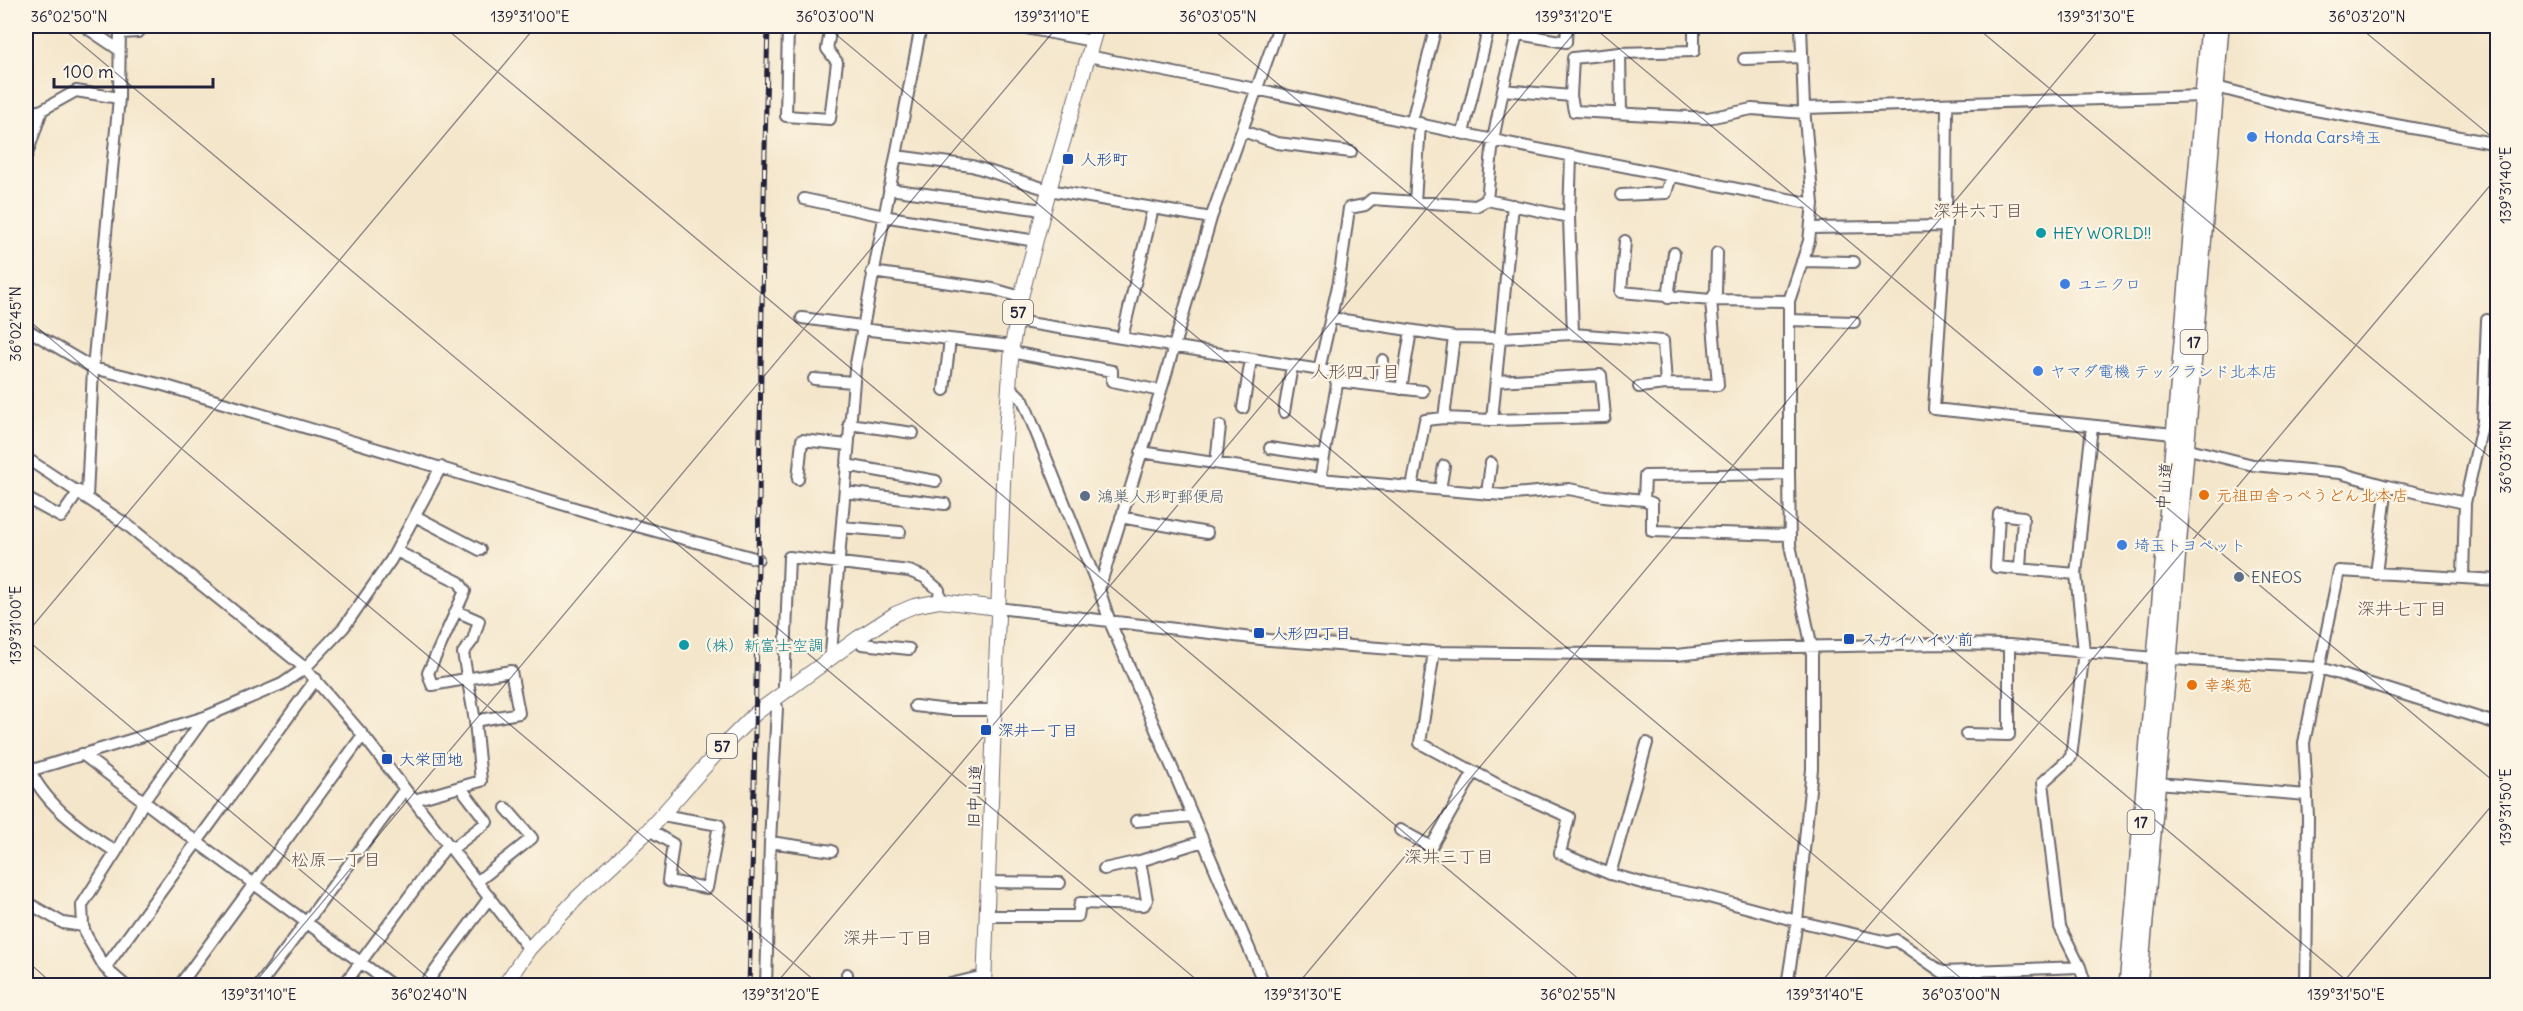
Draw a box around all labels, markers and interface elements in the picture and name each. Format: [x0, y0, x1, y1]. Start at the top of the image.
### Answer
text: 36°02'50"N [30, 7, 108, 26]
text: 139°31'00"E [491, 7, 570, 26]
text: 36°03'00"N [796, 7, 874, 26]
text: 139°31'10"E [1014, 7, 1090, 26]
text: 36°03'05"N [1179, 7, 1257, 26]
text: 139°31'20"E [1535, 7, 1613, 26]
text: 139°31'30"E [2057, 7, 2135, 26]
text: 36°03'20"N [2328, 7, 2406, 26]
scale bar [54, 51, 213, 89]
text: 100 m [63, 60, 114, 83]
place label: Honda Cars埼玉 [2264, 127, 2381, 147]
marker: Honda Cars埼玉 [2245, 130, 2259, 144]
text: 139°31'40"E [2496, 146, 2515, 224]
place label: 人形町 [1080, 149, 1128, 169]
marker: 人形町 [1061, 152, 1075, 166]
district label: 深井六丁目 [1933, 199, 2023, 222]
place label: HEY WORLD!! [2053, 223, 2151, 243]
marker: HEY WORLD!! [2034, 226, 2048, 240]
place label: ユニクロ [2077, 274, 2141, 294]
marker: ユニクロ [2058, 277, 2072, 291]
text: 36°02'45"N [6, 286, 25, 362]
road number: 57 [1003, 300, 1033, 324]
road number: 17 [2180, 330, 2208, 354]
district label: 人形四丁目 [1310, 360, 1400, 383]
place label: ヤマダ電機 テックランド北本店 [2050, 361, 2278, 381]
marker: ヤマダ電機 テックランド北本店 [2031, 364, 2045, 378]
text: 36°03'15"N [2496, 420, 2515, 494]
street label: 中山道 [2152, 461, 2176, 511]
place label: 元祖田舎っぺうどん北本店 [2216, 485, 2408, 505]
place label: 鴻巣人形町郵便局 [1097, 486, 1225, 506]
marker: 元祖田舎っぺうどん北本店 [2197, 488, 2211, 502]
marker: 鴻巣人形町郵便局 [1078, 489, 1092, 503]
place label: 埼玉トヨペット [2134, 535, 2246, 555]
marker: 埼玉トヨペット [2115, 538, 2129, 552]
place label: ENEOS [2251, 567, 2302, 587]
marker: ENEOS [2232, 570, 2246, 584]
text: 139°31'00"E [6, 585, 25, 664]
district label: 深井七丁目 [2357, 597, 2447, 620]
place label: 人形四丁目 [1271, 623, 1351, 643]
marker: 人形四丁目 [1252, 626, 1266, 640]
place label: スカイハイツ前 [1861, 629, 1973, 649]
marker: スカイハイツ前 [1842, 632, 1856, 646]
place label: （株）新富士空調 [696, 635, 824, 655]
marker: （株）新富士空調 [677, 638, 691, 652]
place label: 幸楽苑 [2204, 675, 2252, 695]
marker: 幸楽苑 [2185, 678, 2199, 692]
place label: 深井一丁目 [998, 720, 1078, 740]
marker: 深井一丁目 [979, 723, 993, 737]
road number: 57 [707, 734, 737, 758]
place label: 大栄団地 [399, 749, 463, 769]
marker: 大栄団地 [380, 752, 394, 766]
street label: 旧中山道 [963, 764, 985, 828]
text: 139°31'50"E [2496, 768, 2515, 846]
road number: 17 [2128, 810, 2154, 834]
district label: 深井三丁目 [1404, 845, 1494, 868]
district label: 松原一丁目 [291, 848, 381, 871]
district label: 深井一丁目 [843, 926, 933, 949]
text: 139°31'10"E [221, 985, 297, 1004]
text: 36°02'40"N [391, 985, 467, 1004]
text: 139°31'20"E [742, 985, 820, 1004]
text: 139°31'30"E [1264, 985, 1342, 1004]
text: 36°02'55"N [1540, 985, 1616, 1004]
text: 139°31'40"E [1786, 985, 1864, 1004]
text: 36°03'00"N [1922, 985, 2000, 1004]
text: 139°31'50"E [2307, 985, 2385, 1004]

